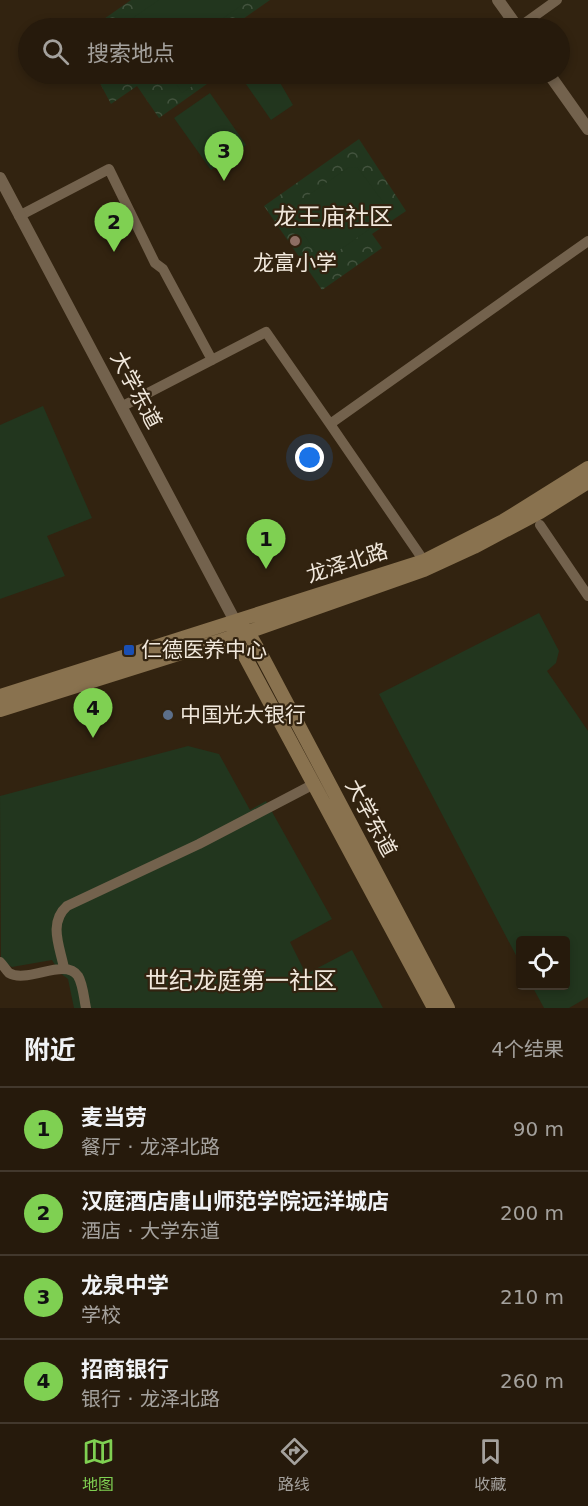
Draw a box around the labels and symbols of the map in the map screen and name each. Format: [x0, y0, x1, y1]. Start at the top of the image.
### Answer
pin: 3 [204, 132, 244, 181]
pin: 2 [94, 202, 134, 252]
district label: 龙王庙社区 [273, 203, 393, 231]
marker: 龙富小学 [288, 234, 302, 248]
place label: 龙富小学 [253, 251, 337, 275]
street label: 大学东道 [106, 347, 166, 433]
your location [295, 443, 324, 472]
pin: 1 [246, 520, 286, 569]
street label: 龙泽北路 [303, 539, 391, 587]
place label: 仁德医养中心 [141, 638, 267, 662]
marker: 仁德医养中心 [122, 643, 136, 657]
pin: 4 [74, 688, 112, 738]
place label: 中国光大银行 [180, 703, 306, 727]
marker: 中国光大银行 [161, 708, 175, 722]
street label: 大学东道 [341, 775, 401, 861]
district label: 世纪龙庭第一社区 [145, 967, 337, 995]

